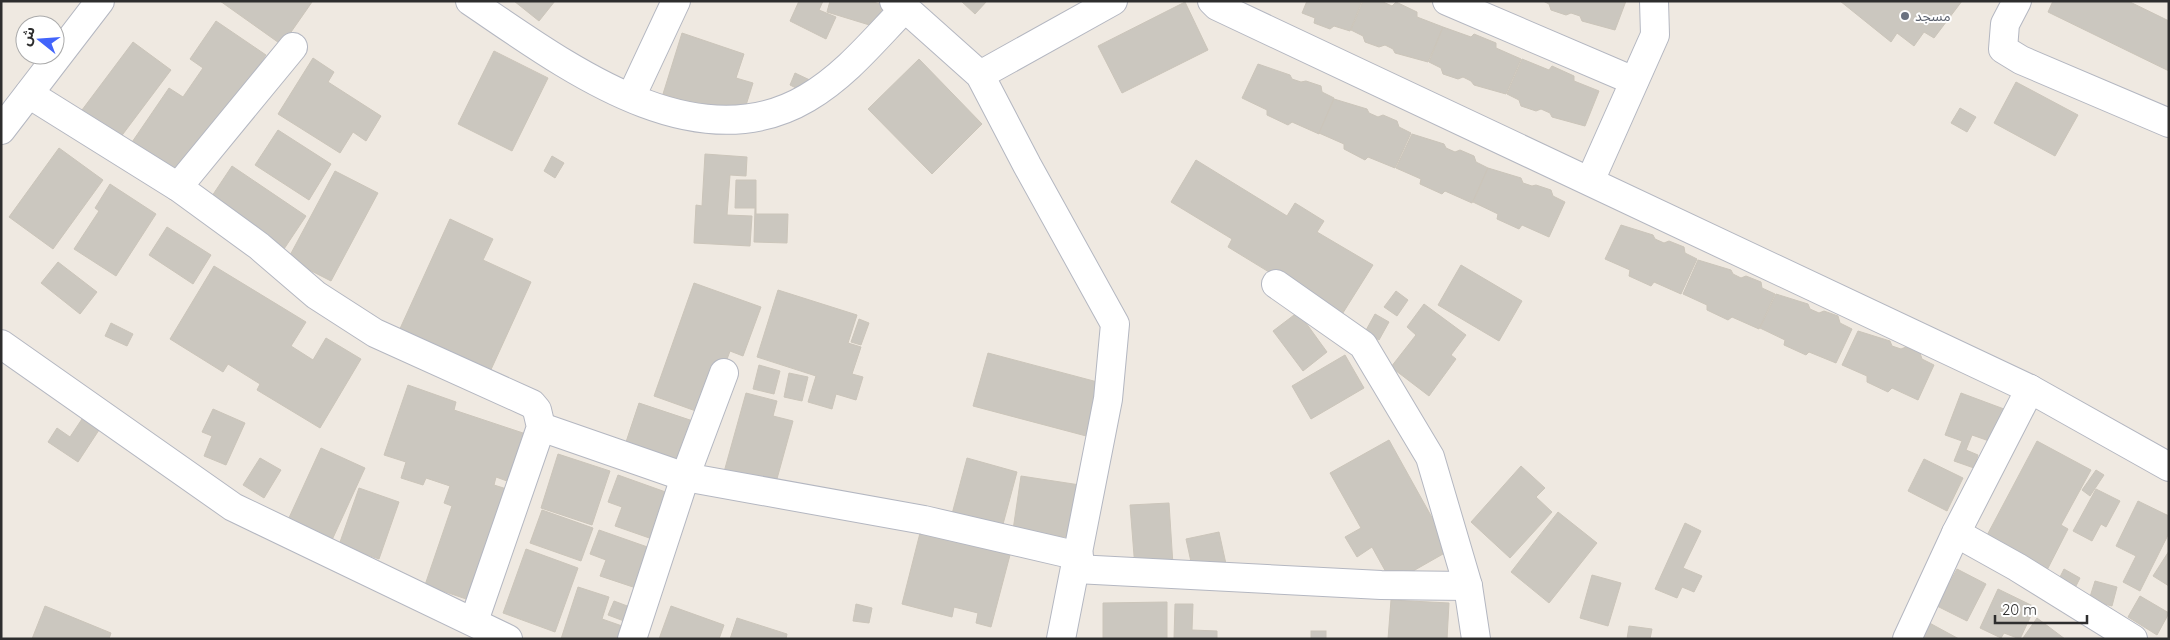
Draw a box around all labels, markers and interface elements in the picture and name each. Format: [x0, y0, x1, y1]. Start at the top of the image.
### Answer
place label: مسجد [1915, 7, 1951, 25]
marker: مسجد [1899, 10, 1911, 22]
north arrow [15, 15, 65, 65]
text: ش [16, 24, 39, 48]
scale bar [1995, 592, 2088, 624]
text: 20 m [2002, 600, 2037, 619]

